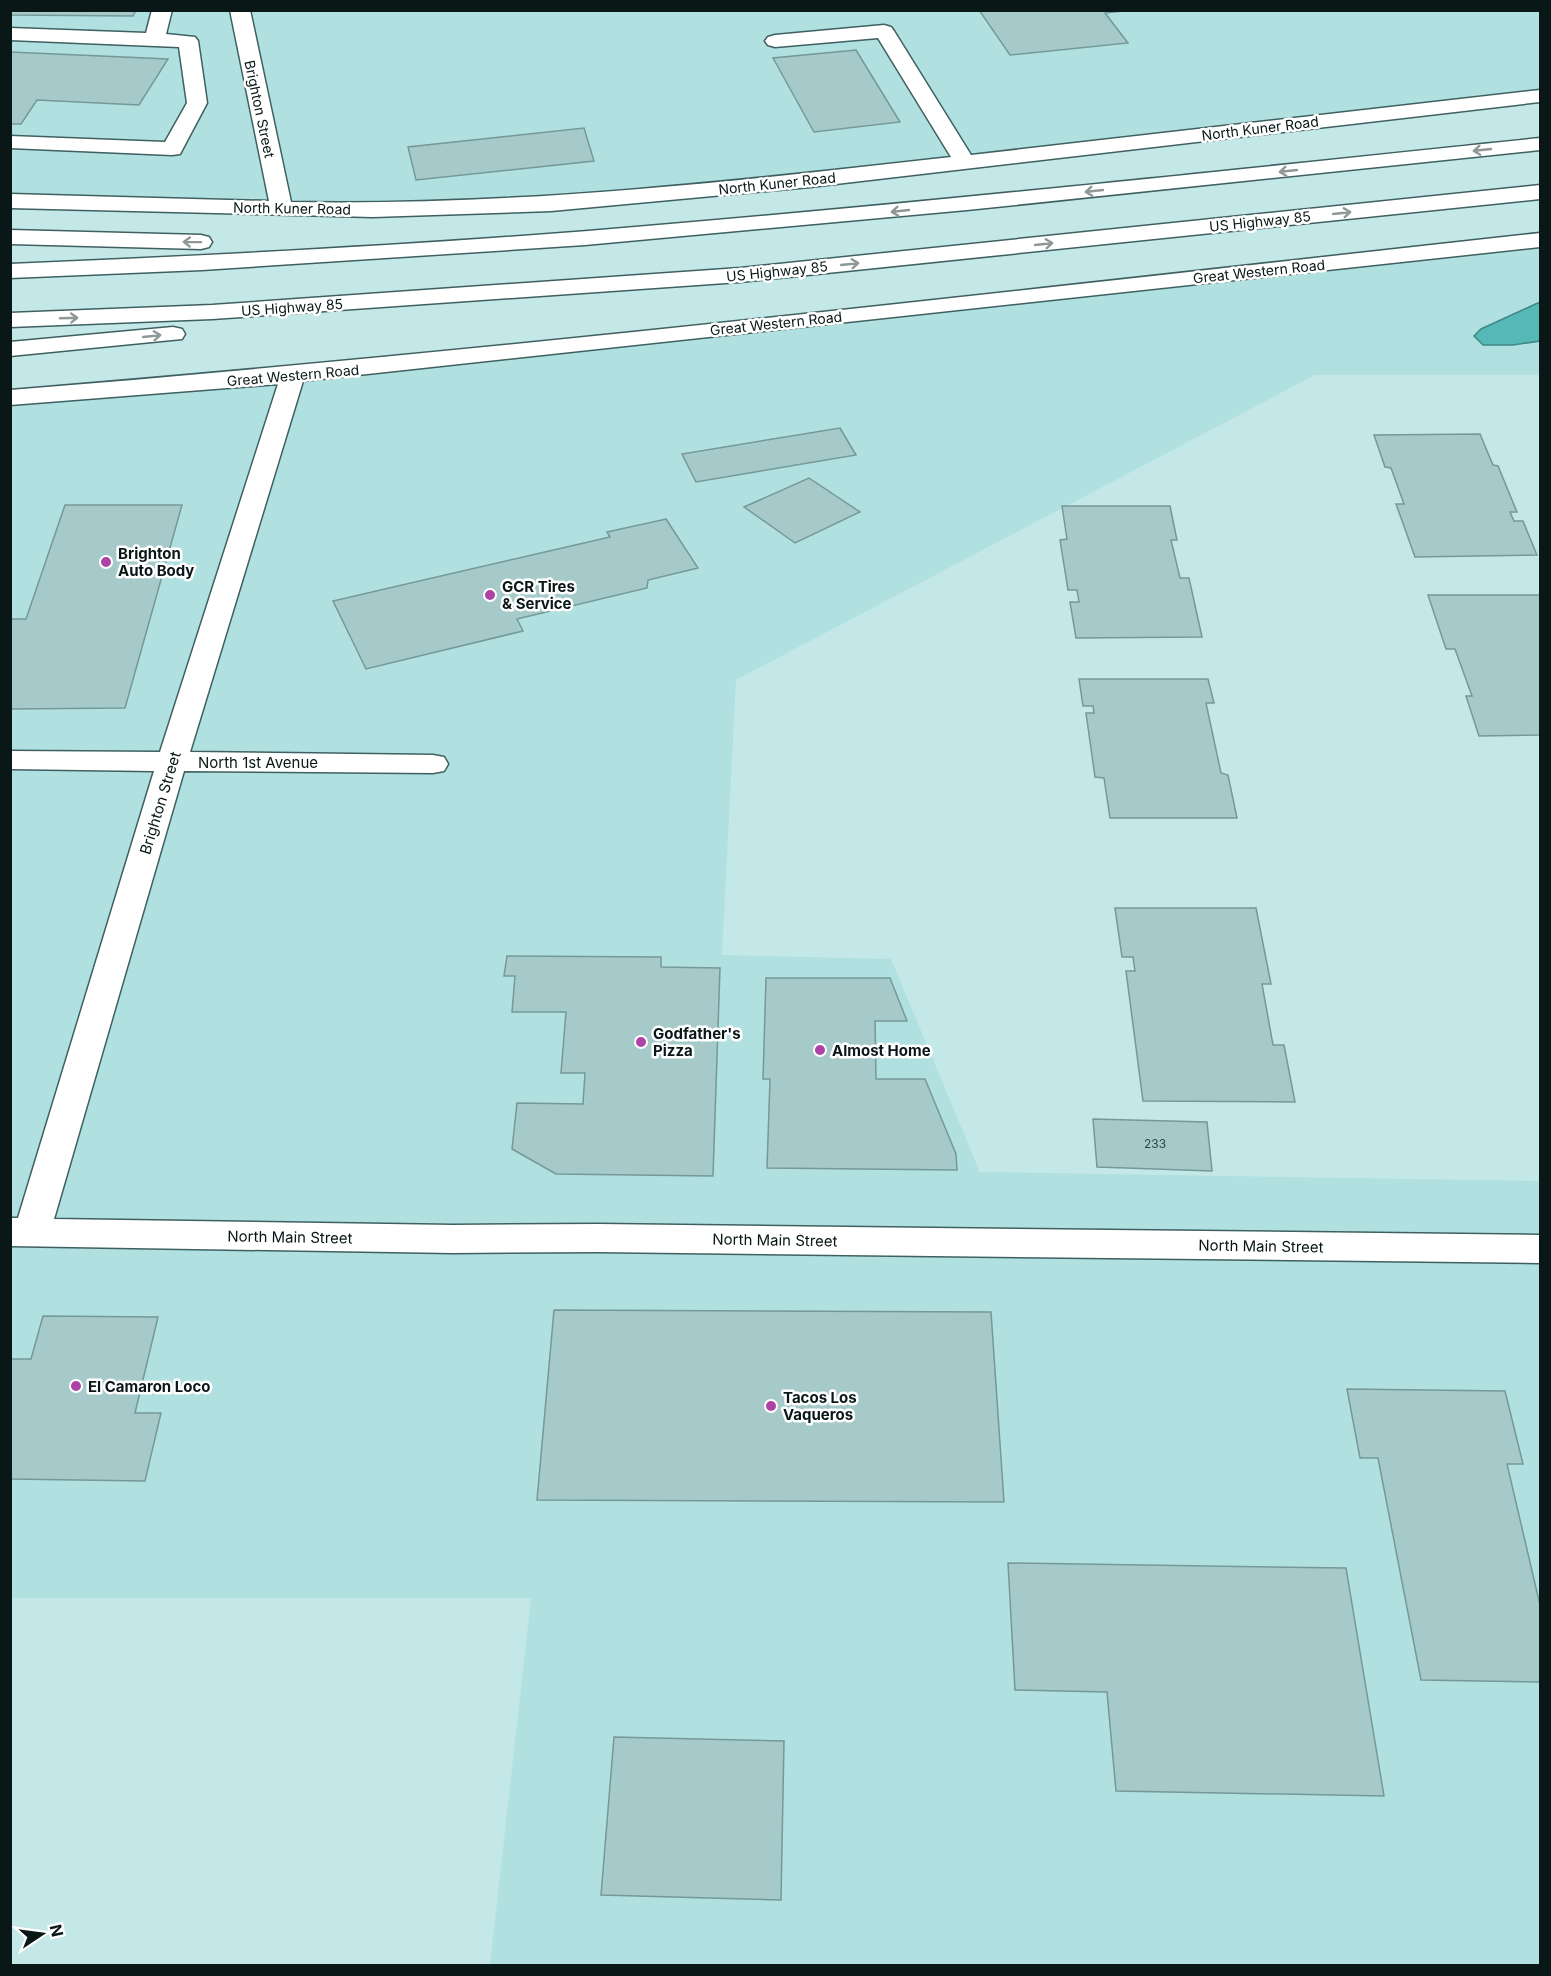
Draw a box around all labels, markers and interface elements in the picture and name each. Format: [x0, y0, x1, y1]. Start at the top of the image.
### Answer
street label: Brighton Street [241, 59, 279, 160]
street label: North Kuner Road [1200, 112, 1320, 144]
one-way arrow [1473, 145, 1493, 156]
one-way arrow [1279, 166, 1299, 177]
street label: North Kuner Road [718, 168, 836, 198]
one-way arrow [1085, 186, 1105, 197]
street label: North Kuner Road [233, 198, 351, 218]
one-way arrow [891, 206, 911, 217]
street label: US Highway 85 [1208, 207, 1312, 235]
one-way arrow [1332, 207, 1352, 218]
one-way arrow [183, 236, 203, 248]
one-way arrow [1033, 238, 1053, 249]
street label: Great Western Road [1192, 256, 1326, 286]
street label: US Highway 85 [725, 257, 829, 285]
one-way arrow [840, 258, 859, 269]
street label: US Highway 85 [240, 295, 344, 319]
street label: Great Western Road [709, 308, 843, 338]
one-way arrow [58, 312, 78, 323]
one-way arrow [142, 330, 162, 341]
street label: Great Western Road [226, 361, 360, 389]
place label: Brighton Auto Body [118, 544, 194, 580]
marker: Brighton Auto Body [99, 555, 113, 569]
place label: GCR Tires & Service [502, 577, 575, 613]
marker: GCR Tires & Service [483, 588, 497, 602]
street label: Brighton Street [135, 749, 185, 857]
street label: North 1st Avenue [198, 753, 318, 772]
place label: Godfather's Pizza [653, 1024, 741, 1060]
marker: Godfather's Pizza [634, 1035, 648, 1049]
place label: Almost Home [832, 1041, 931, 1060]
marker: Almost Home [813, 1043, 827, 1057]
house number: 233 [1144, 1136, 1166, 1151]
street label: North Main Street [227, 1226, 353, 1248]
street label: North Main Street [712, 1229, 838, 1251]
street label: North Main Street [1198, 1235, 1324, 1257]
place label: El Camaron Loco [88, 1377, 210, 1396]
marker: El Camaron Loco [69, 1379, 83, 1393]
place label: Tacos Los Vaqueros [783, 1388, 857, 1424]
marker: Tacos Los Vaqueros [764, 1399, 778, 1413]
north arrow [12, 1904, 72, 1964]
text: N [45, 1922, 68, 1939]

